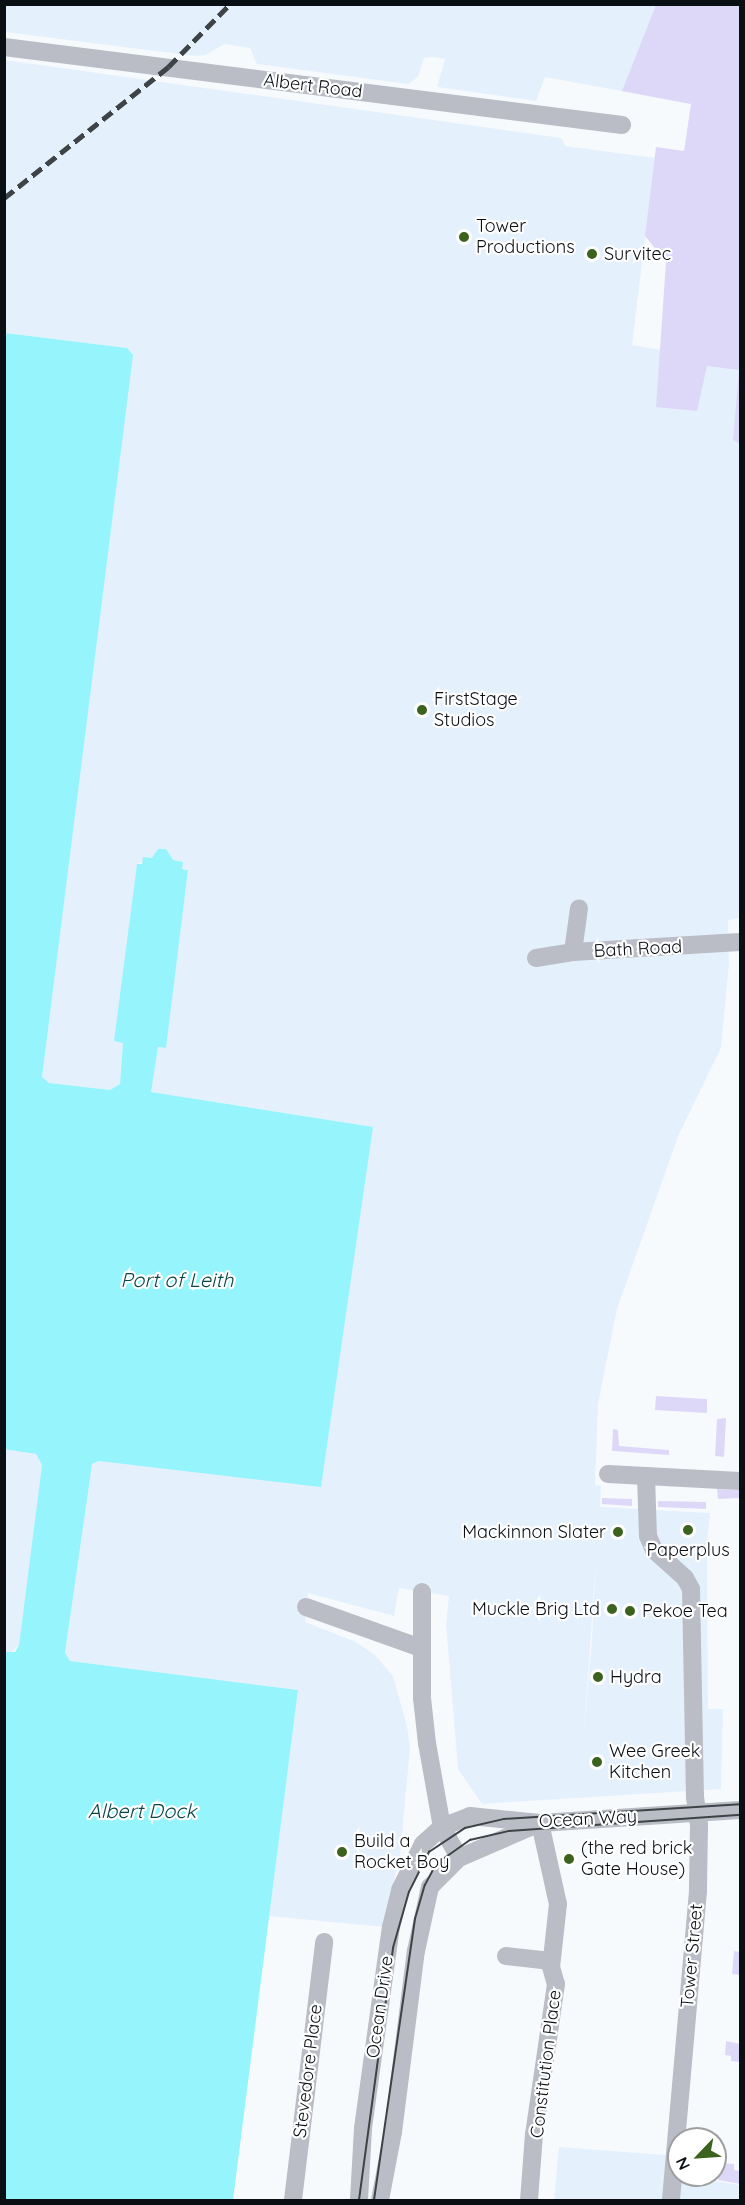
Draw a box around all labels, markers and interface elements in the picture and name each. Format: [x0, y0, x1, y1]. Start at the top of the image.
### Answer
street label: Albert Road [262, 69, 364, 103]
place label: Tower Productions [476, 216, 575, 258]
marker: Tower Productions [457, 230, 471, 244]
place label: Survitec [604, 243, 671, 265]
marker: Survitec [585, 247, 599, 261]
place label: FirstStage Studios [434, 689, 518, 732]
marker: FirstStage Studios [415, 703, 429, 717]
street label: Bath Road [593, 936, 683, 962]
water label: Port of Leith [121, 1267, 233, 1291]
place label: Mackinnon Slater [462, 1521, 606, 1543]
marker: Paperplus [681, 1523, 695, 1537]
marker: Mackinnon Slater [611, 1525, 625, 1539]
place label: Paperplus [646, 1539, 730, 1561]
place label: Muckle Brig Ltd [472, 1598, 600, 1620]
place label: Pekoe Tea [642, 1600, 728, 1622]
marker: Muckle Brig Ltd [605, 1602, 619, 1616]
marker: Pekoe Tea [623, 1604, 637, 1618]
place label: Hydra [610, 1666, 662, 1688]
marker: Hydra [591, 1670, 605, 1684]
place label: Wee Greek Kitchen [609, 1741, 700, 1784]
marker: Wee Greek Kitchen [590, 1755, 604, 1769]
water label: Albert Dock [88, 1798, 196, 1822]
street label: Ocean Way [538, 1806, 638, 1832]
place label: Build a Rocket Boy [354, 1831, 449, 1874]
place label: (the red brick Gate House) [581, 1838, 692, 1880]
marker: Build a Rocket Boy [335, 1845, 349, 1859]
marker: (the red brick Gate House) [562, 1852, 576, 1866]
street label: Tower Street [677, 1903, 707, 2009]
street label: Ocean Drive [362, 1954, 398, 2060]
street label: Constitution Place [526, 1989, 566, 2139]
street label: Stevedore Place [289, 2003, 327, 2139]
north arrow [667, 2127, 727, 2187]
text: N [671, 2154, 694, 2173]

